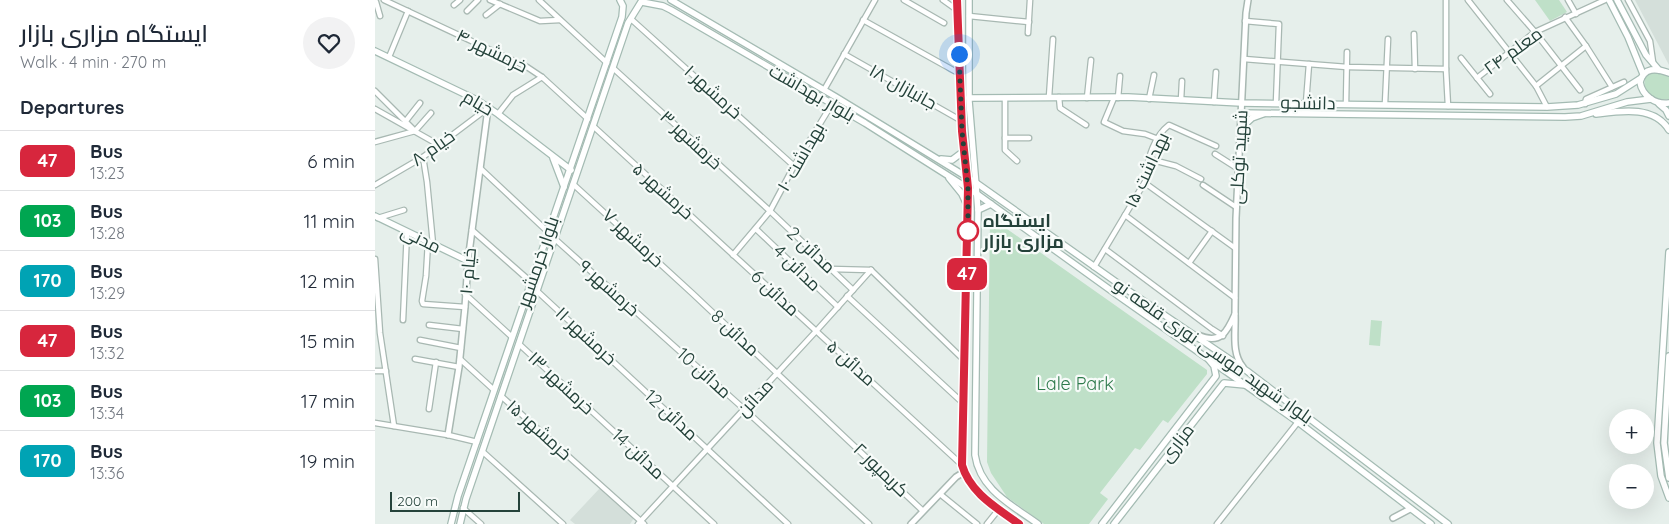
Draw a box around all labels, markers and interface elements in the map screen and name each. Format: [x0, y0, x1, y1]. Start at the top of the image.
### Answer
button: heart [303, 17, 355, 69]
text: ایستگاه مزاری بازار [20, 18, 208, 48]
street label: معلم ۲۴ [1479, 22, 1547, 80]
street label: خرمشهر ۴ [453, 23, 532, 78]
your location [947, 42, 972, 67]
text: Walk · 4 min · 270 m [20, 52, 166, 72]
street label: بلوار بهداشت [765, 59, 860, 127]
street label: جانبازان ۱۸ [865, 59, 941, 115]
street label: خرمشهر ۱ [680, 60, 747, 124]
street label: خیام [458, 85, 498, 121]
street label: دانشجو [1280, 91, 1336, 114]
text: Departures [20, 95, 124, 119]
street label: خرمشهر ۳ [655, 105, 727, 174]
street label: شهید توکلی [1225, 109, 1252, 205]
street label: بهداشت ۱۰ [772, 118, 829, 195]
street label: خیام ۸ [406, 124, 460, 172]
street label: بهداشت ۱۵ [1119, 128, 1174, 211]
text: Bus [90, 139, 123, 163]
text: 47 [38, 149, 57, 172]
text: 6 min [307, 149, 355, 173]
street label: خرمشهر ۵ [628, 157, 699, 224]
text: 13:23 [90, 163, 125, 183]
text: Bus [90, 199, 123, 223]
street label: خرمشهر ۷ [598, 203, 669, 272]
text: 103 [34, 209, 61, 232]
text: 11 min [303, 209, 355, 233]
place label: ایستگاه مزاری بازار [982, 209, 1064, 253]
street label: بلوار خرمشهر [511, 213, 564, 311]
street label: مدنی [397, 219, 445, 258]
marker: ایستگاه مزاری بازار [957, 220, 979, 242]
street label: مدائن 2 [782, 221, 841, 278]
text: 13:28 [90, 223, 125, 243]
street label: مدائن 4 [769, 239, 826, 296]
street label: خیام ۱۰ [454, 247, 482, 295]
street label: خرمشهر ۹ [574, 254, 645, 321]
line badge: 47 [945, 258, 989, 290]
text: Bus [90, 259, 123, 283]
text: 47 [957, 262, 977, 285]
street label: مدائن 6 [746, 264, 804, 321]
text: 170 [34, 269, 61, 292]
text: 12 min [300, 269, 355, 293]
street label: بلوار شهید موسی نوری قلعه نو [1109, 273, 1318, 429]
text: 13:29 [90, 283, 125, 303]
street label: خرمشهر ۱۱ [551, 301, 622, 370]
street label: مدائن 8 [706, 304, 764, 361]
text: Bus [90, 319, 123, 343]
text: 47 [38, 329, 57, 352]
text: 15 min [300, 329, 355, 353]
street label: مدائن ۵ [822, 335, 881, 391]
street label: مدائن 10 [672, 342, 736, 403]
text: 13:32 [90, 343, 125, 363]
street label: خرمشهر ۱۳ [523, 346, 599, 419]
park label: Lale Park [1036, 372, 1114, 395]
street label: مدائن [731, 374, 778, 421]
text: Bus [90, 379, 123, 403]
street label: مدائن 12 [640, 384, 703, 445]
text: 103 [34, 389, 61, 412]
text: 17 min [301, 389, 355, 413]
street label: خرمشهر ۱۵ [502, 394, 577, 465]
text: 13:34 [90, 403, 124, 423]
map controls [1609, 409, 1654, 509]
button: + [1609, 409, 1654, 454]
street label: مزاری [1154, 419, 1199, 467]
street label: مدائن 14 [607, 423, 670, 484]
street label: کریمپور ۲ [849, 438, 914, 502]
text: Bus [90, 439, 123, 463]
text: 170 [34, 449, 61, 472]
text: 19 min [300, 449, 355, 473]
text: 13:36 [90, 463, 124, 483]
button: − [1609, 464, 1654, 509]
scale bar [390, 489, 520, 512]
text: 200 m [397, 492, 438, 510]

